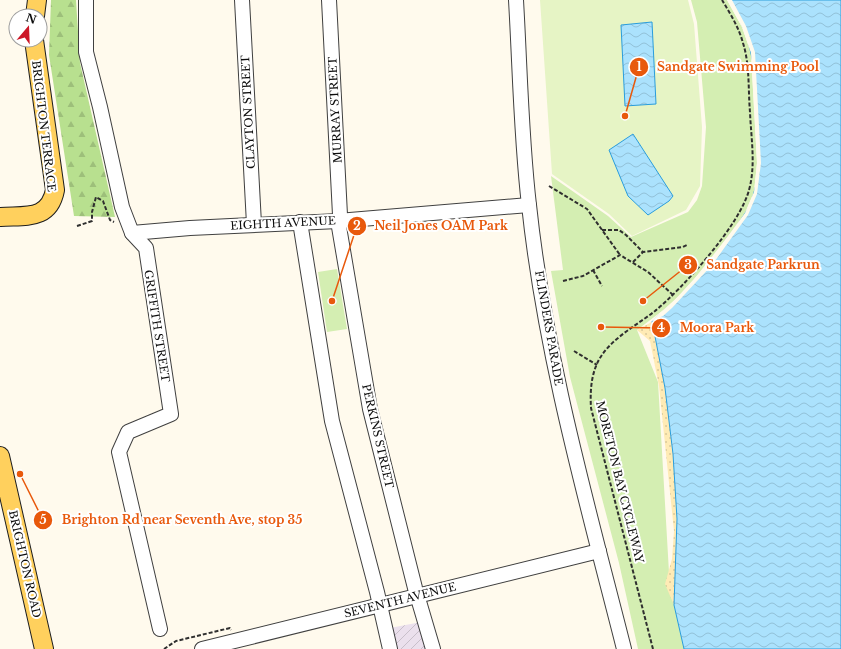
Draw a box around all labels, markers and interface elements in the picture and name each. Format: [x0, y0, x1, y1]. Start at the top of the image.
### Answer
north arrow [8, 8, 48, 48]
text: N [24, 10, 39, 27]
street label: CLAYTON STREET [238, 55, 258, 169]
callout: Sandgate Swimming Pool [629, 55, 827, 79]
street label: MURRAY STREET [325, 56, 345, 164]
text: 1 [636, 59, 642, 74]
text: Sandgate Swimming Pool [657, 59, 820, 74]
street label: BRIGHTON TERRACE [29, 60, 59, 192]
street label: EIGHTH AVENUE [230, 213, 336, 233]
callout: Neil Jones OAM Park [347, 214, 516, 238]
text: 2 [353, 218, 361, 233]
text: Neil Jones OAM Park [374, 218, 509, 233]
callout: Sandgate Parkrun [678, 253, 827, 277]
text: 3 [684, 257, 692, 272]
text: Sandgate Parkrun [706, 257, 820, 272]
street label: GRIFFITH STREET [141, 269, 173, 383]
street label: FLINDERS PARADE [532, 269, 566, 387]
callout: Moora Park [651, 316, 762, 340]
text: 4 [657, 320, 665, 335]
text: Moora Park [680, 320, 755, 335]
street label: PERKINS STREET [359, 382, 397, 490]
street label: MORETON BAY CYCLEWAY [593, 399, 647, 566]
callout: Brighton Rd near Seventh Ave, stop 35 [33, 508, 311, 532]
street label: BRIGHTON ROAD [6, 509, 44, 619]
text: 5 [39, 512, 47, 527]
text: Brighton Rd near Seventh Ave, stop 35 [62, 512, 302, 527]
street label: SEVENTH AVENUE [343, 579, 457, 621]

